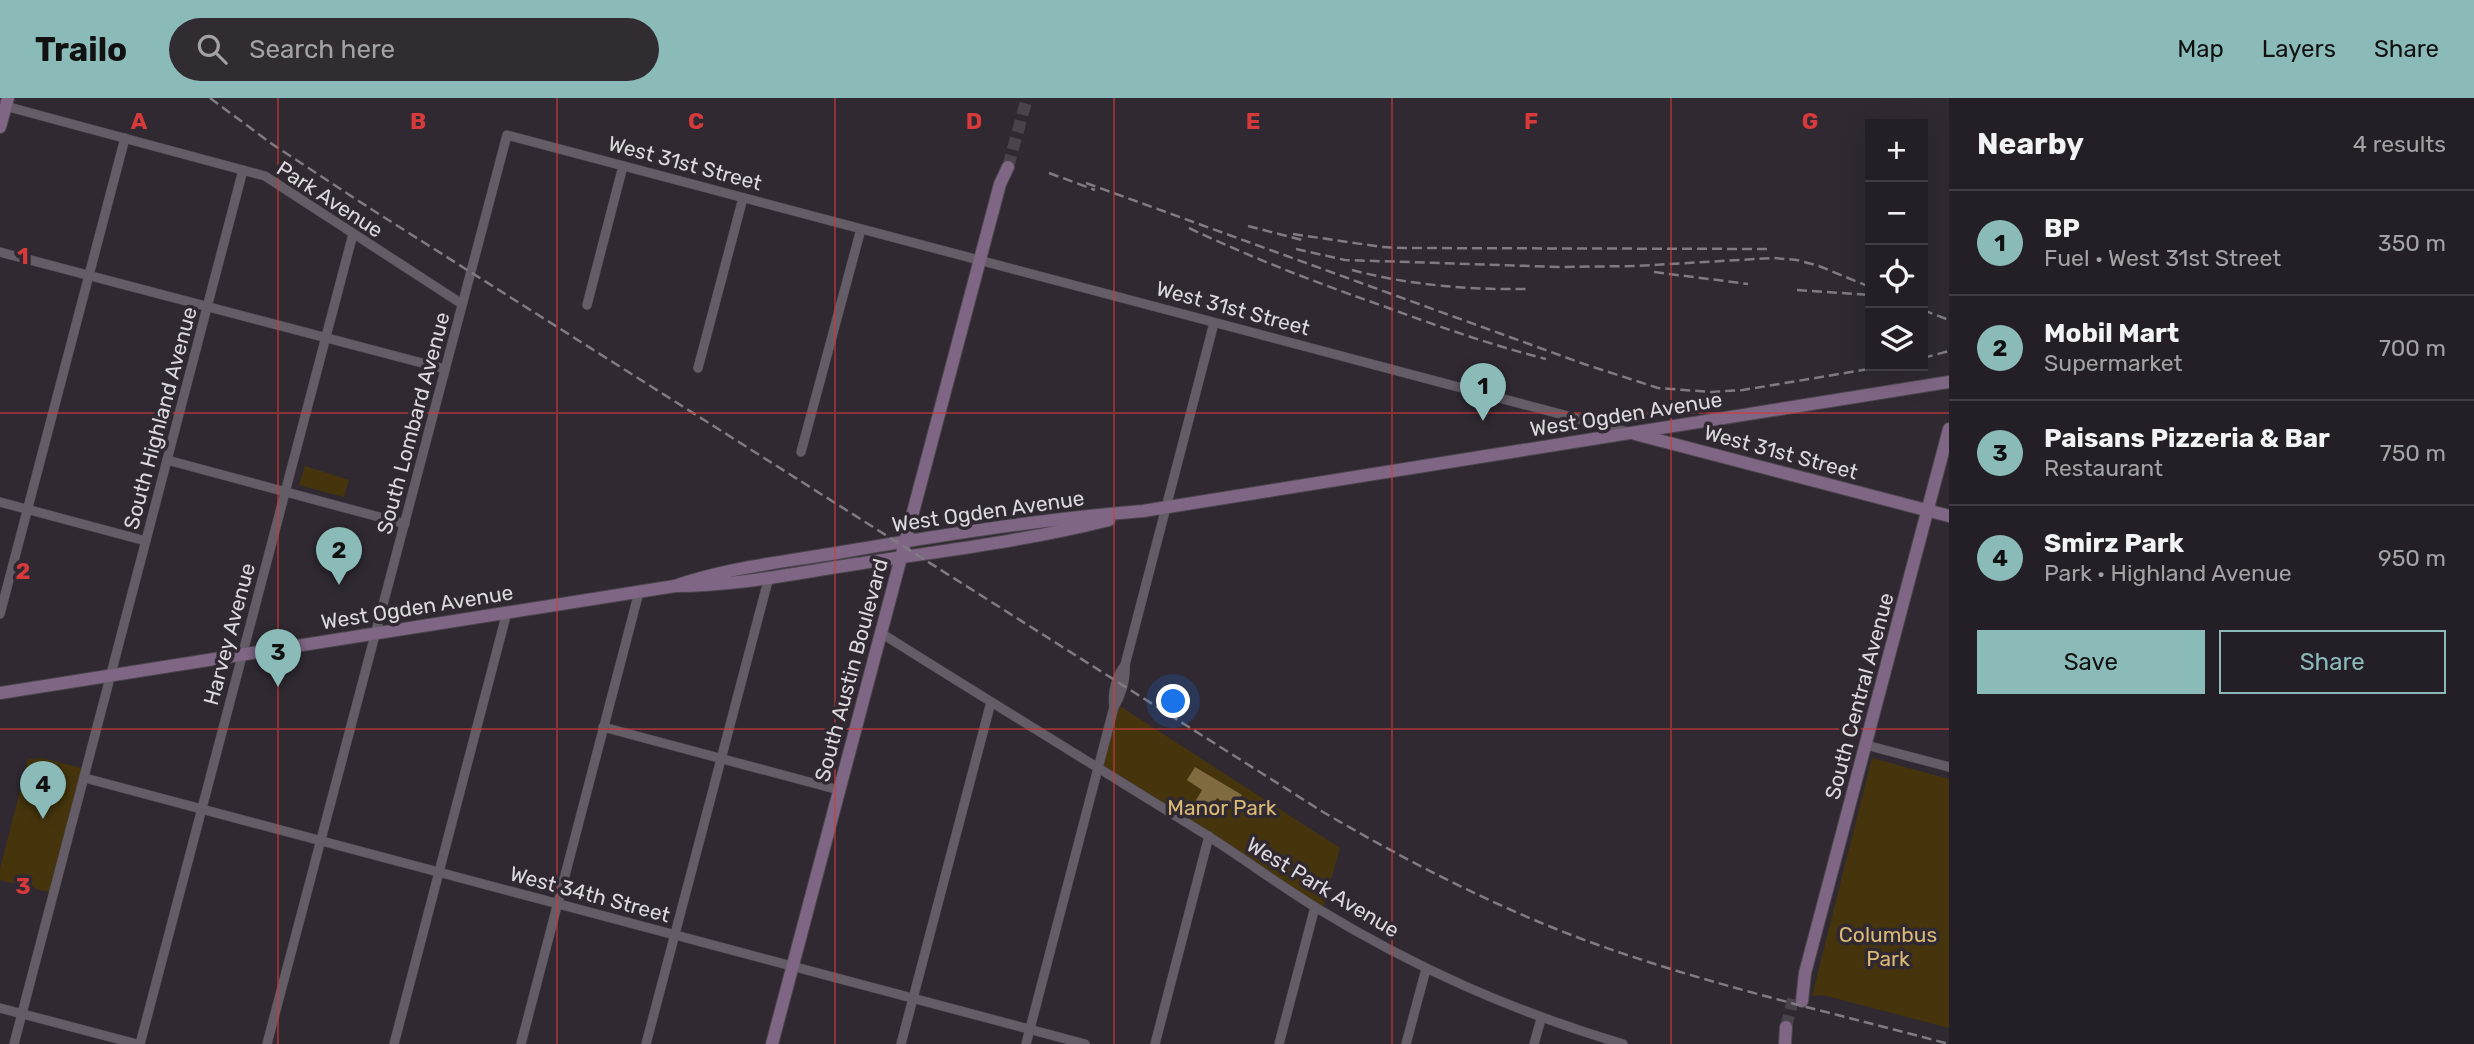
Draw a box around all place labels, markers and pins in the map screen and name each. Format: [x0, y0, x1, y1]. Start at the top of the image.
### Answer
pin: 1 [1460, 363, 1506, 421]
pin: 2 [316, 527, 362, 585]
pin: 3 [255, 629, 301, 687]
pin: 4 [20, 761, 66, 819]

